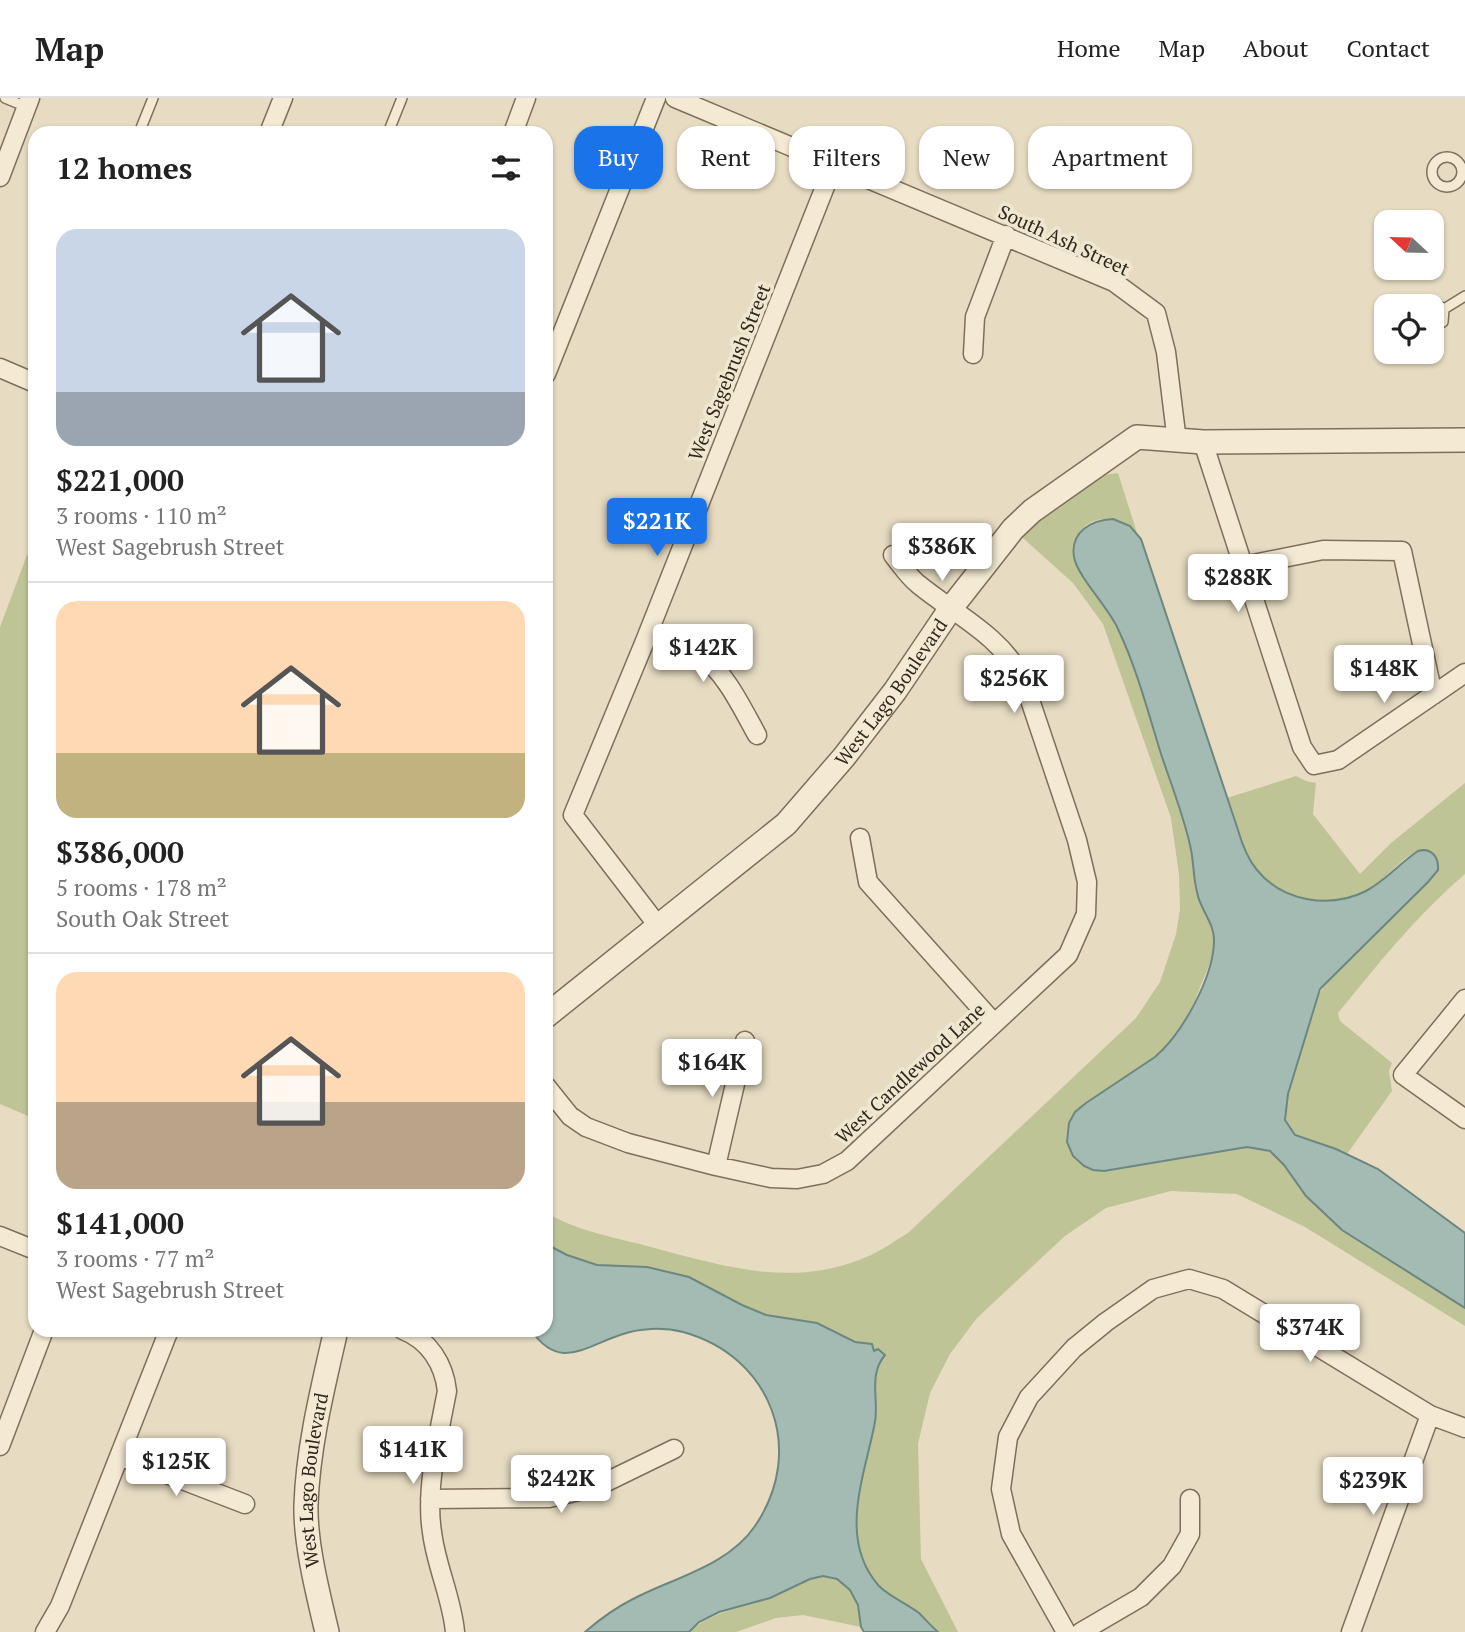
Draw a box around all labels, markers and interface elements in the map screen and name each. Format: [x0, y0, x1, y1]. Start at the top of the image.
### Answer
text: Map [35, 27, 104, 70]
text: Home [1057, 32, 1121, 64]
text: Map [1159, 32, 1205, 64]
text: About [1243, 32, 1309, 64]
text: Contact [1347, 32, 1430, 64]
chip: Buy [574, 126, 663, 189]
chip: Rent [677, 126, 775, 189]
chip: Filters [789, 126, 905, 189]
chip: New [919, 126, 1014, 189]
chip: Apartment [1028, 126, 1192, 189]
text: 12 homes [56, 148, 192, 188]
icon: filters [487, 149, 525, 187]
street label: South Ash Street [995, 198, 1134, 281]
north arrow [1374, 210, 1444, 280]
map controls [1374, 210, 1444, 364]
icon: home [228, 275, 354, 401]
street label: West Sagebrush Street [682, 280, 775, 464]
button: locate [1374, 294, 1444, 364]
text: $221,000 [56, 460, 184, 500]
pin: $221K [608, 498, 706, 558]
text: 3 rooms · 110 m² [56, 500, 227, 531]
text: $221K [623, 505, 691, 536]
pin: $386K [893, 524, 991, 583]
text: $386K [908, 530, 976, 561]
text: West Sagebrush Street [56, 531, 284, 562]
pin: $288K [1189, 554, 1287, 614]
text: $288K [1204, 561, 1272, 592]
street label: West Lago Boulevard [829, 613, 953, 771]
pin: $142K [654, 624, 752, 684]
text: $142K [669, 631, 737, 662]
pin: $148K [1335, 646, 1433, 705]
icon: home [228, 647, 354, 773]
text: $148K [1350, 652, 1418, 683]
pin: $256K [965, 656, 1063, 715]
text: $256K [980, 662, 1048, 693]
text: $386,000 [56, 832, 184, 872]
text: 5 rooms · 178 m² [56, 872, 227, 903]
text: South Oak Street [56, 903, 229, 934]
street label: West Candlewood Lane [830, 997, 990, 1148]
icon: home [228, 1018, 354, 1144]
pin: $164K [663, 1040, 761, 1099]
text: $164K [678, 1046, 746, 1077]
text: $141,000 [56, 1203, 184, 1243]
text: 3 rooms · 77 m² [56, 1243, 215, 1274]
text: West Sagebrush Street [56, 1274, 284, 1305]
pin: $374K [1261, 1304, 1359, 1364]
text: $374K [1276, 1311, 1344, 1342]
street label: West Lago Boulevard [293, 1390, 334, 1570]
pin: $141K [364, 1426, 462, 1486]
text: $141K [379, 1433, 447, 1464]
pin: $125K [127, 1438, 225, 1498]
text: $125K [142, 1445, 210, 1476]
pin: $242K [512, 1456, 610, 1515]
pin: $239K [1324, 1458, 1422, 1517]
text: $242K [527, 1462, 595, 1493]
text: $239K [1339, 1464, 1407, 1495]

